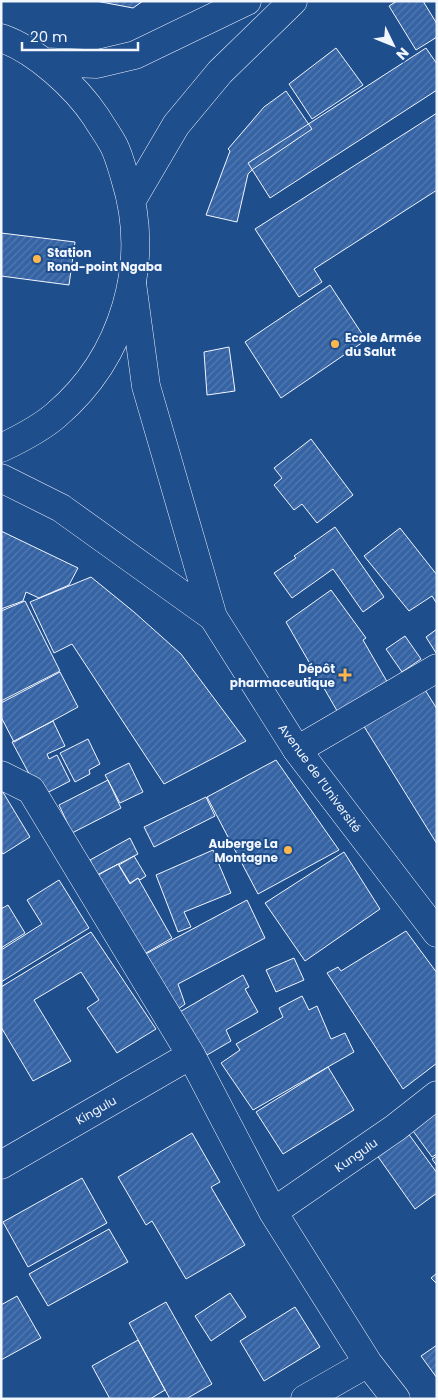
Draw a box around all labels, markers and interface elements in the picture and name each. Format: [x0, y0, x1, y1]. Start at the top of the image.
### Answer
scale bar [22, 20, 139, 52]
north arrow [368, 20, 418, 70]
text: 20 m [30, 26, 68, 47]
text: N [392, 43, 413, 65]
place label: Station Rond-point Ngaba [47, 244, 162, 275]
marker: Station Rond-point Ngaba [31, 253, 43, 265]
place label: Ecole Armée du Salut [345, 329, 422, 360]
marker: Ecole Armée du Salut [329, 338, 341, 350]
place label: Dépôt pharmaceutique [230, 660, 336, 691]
marker: Dépôt pharmaceutique [339, 669, 351, 681]
street label: Avenue de l’Université [275, 720, 365, 836]
place label: Auberge La Montagne [208, 835, 279, 866]
marker: Auberge La Montagne [282, 844, 294, 856]
street label: Kingulu [73, 1092, 119, 1128]
street label: Kungulu [331, 1134, 381, 1176]

